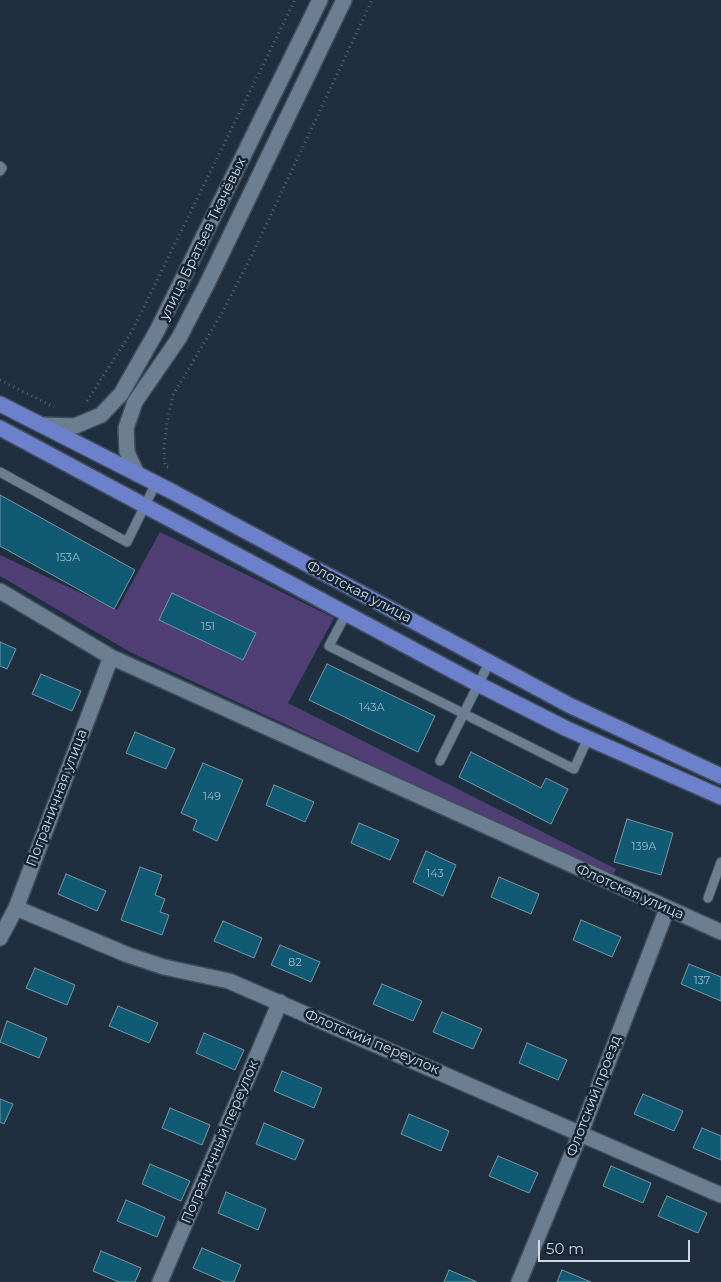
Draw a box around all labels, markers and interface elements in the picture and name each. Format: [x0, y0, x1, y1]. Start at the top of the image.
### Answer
street label: улица Братьев Ткачёвых [156, 155, 250, 323]
house number: 153А [56, 551, 80, 565]
street label: Флотская улица [304, 557, 414, 627]
house number: 151 [201, 620, 215, 634]
house number: 143А [359, 701, 385, 715]
street label: Пограничная улица [23, 727, 91, 869]
house number: 149 [203, 790, 221, 804]
house number: 139А [632, 840, 656, 854]
street label: Флотская улица [573, 861, 687, 923]
house number: 143 [426, 867, 444, 881]
house number: 82 [288, 956, 302, 970]
house number: 137 [694, 974, 710, 988]
street label: Флотский переулок [302, 1006, 442, 1078]
street label: Флотский проезд [563, 1033, 625, 1159]
street label: Пограничный переулок [178, 1058, 262, 1226]
scale bar [541, 1230, 694, 1262]
text: 50 m [546, 1239, 584, 1258]

